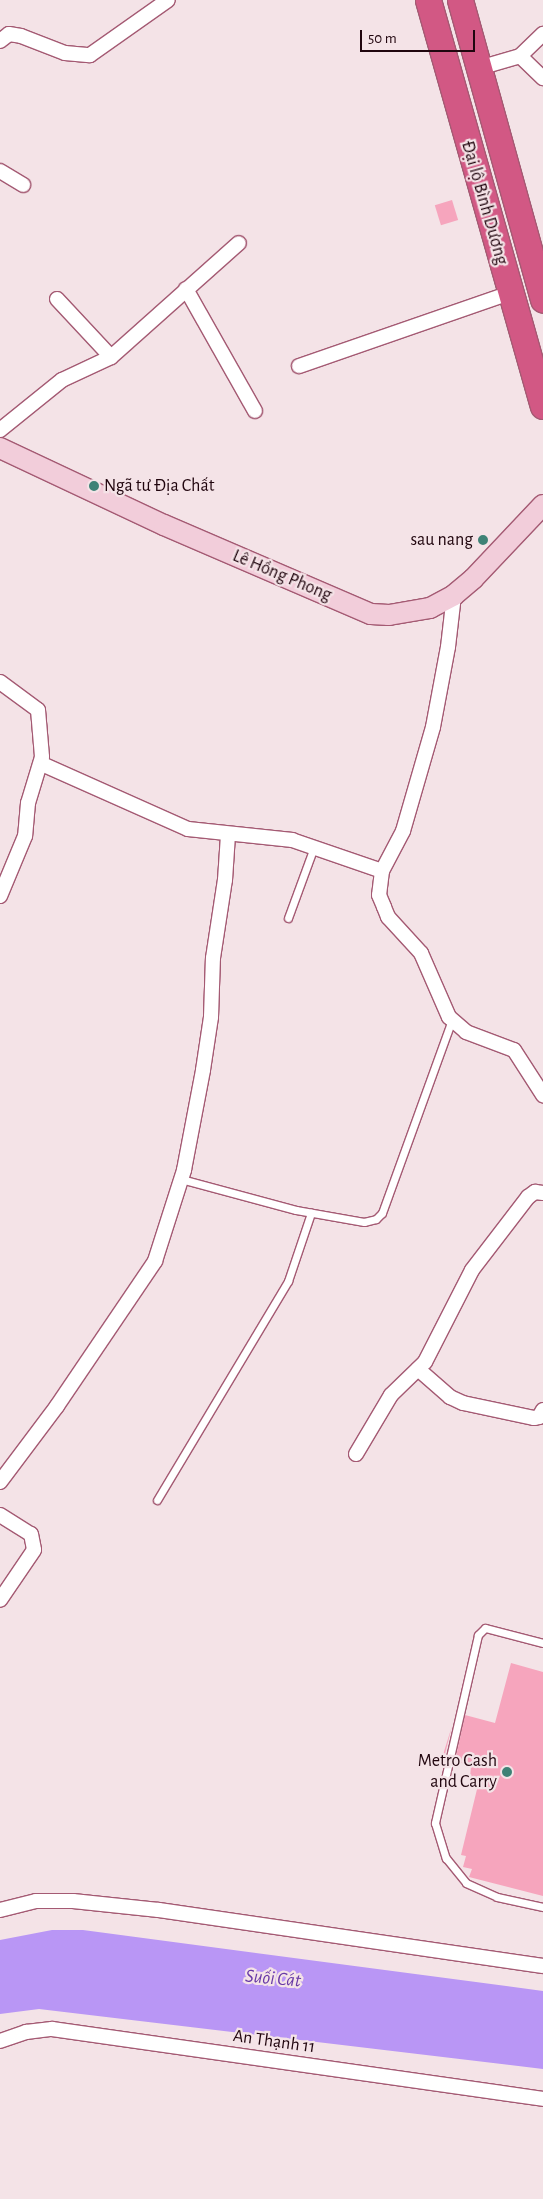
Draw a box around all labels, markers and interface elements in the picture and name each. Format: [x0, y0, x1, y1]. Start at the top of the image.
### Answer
scale bar [363, 20, 478, 52]
text: 50 m [368, 31, 397, 46]
street label: Đại lộ Bình Dương [456, 138, 512, 268]
place label: Ngã tư Địa Chất [104, 475, 214, 497]
marker: Ngã tư Địa Chất [88, 480, 100, 492]
place label: sau nang [410, 529, 473, 551]
marker: sau nang [477, 534, 489, 546]
street label: Lê Hồng Phong [229, 545, 335, 607]
place label: Metro Cash and Carry [418, 1751, 497, 1794]
marker: Metro Cash and Carry [501, 1766, 513, 1778]
water label: Suối Cát [244, 1965, 302, 1993]
street label: An Thạnh 11 [232, 2026, 316, 2058]

